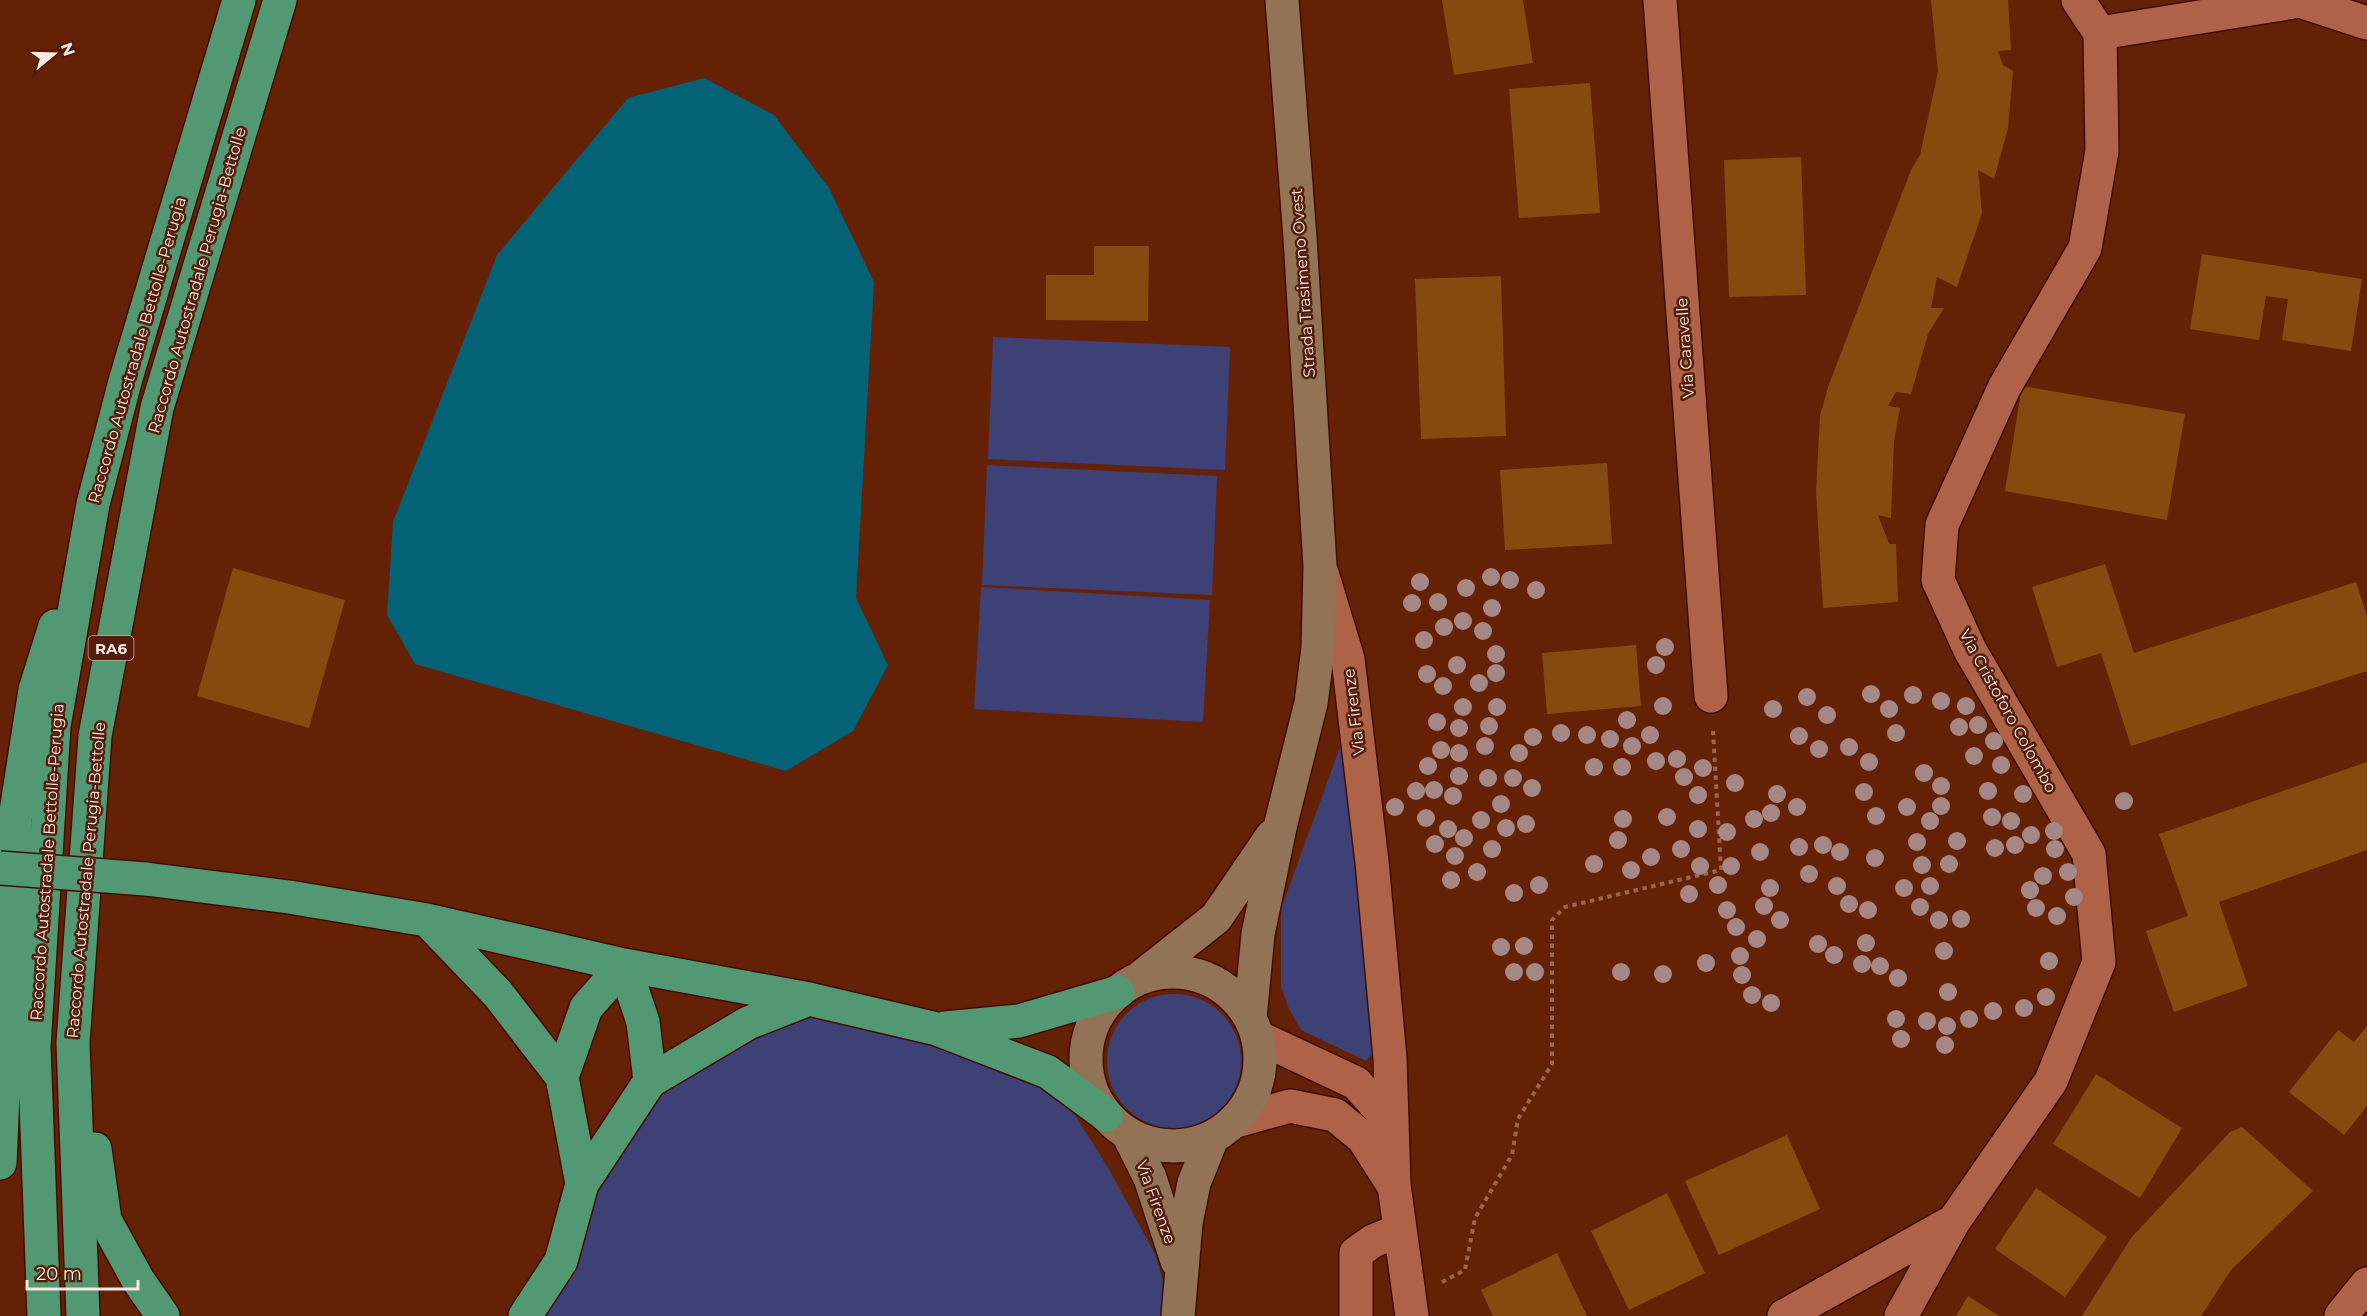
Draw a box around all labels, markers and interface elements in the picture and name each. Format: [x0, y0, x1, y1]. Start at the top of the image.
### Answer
north arrow [24, 24, 84, 84]
text: N [57, 40, 79, 58]
street label: Raccordo Autostradale Perugia-Bettolle [144, 125, 250, 435]
street label: Strada Trasimeno Ovest [1287, 187, 1319, 378]
street label: Raccordo Autostradale Bettolle-Perugia [84, 195, 190, 505]
street label: Via Caravelle [1672, 297, 1698, 399]
street label: Via Cristoforo Colombo [1955, 626, 2061, 796]
road number: RA6 [88, 636, 134, 660]
street label: Via Firenze [1339, 667, 1369, 757]
street label: Raccordo Autostradale Bettolle-Perugia [26, 703, 68, 1021]
street label: Raccordo Autostradale Perugia-Bettolle [63, 721, 109, 1039]
street label: Via Firenze [1132, 1158, 1180, 1246]
scale bar [27, 1253, 138, 1291]
text: 20 m [36, 1263, 82, 1285]

